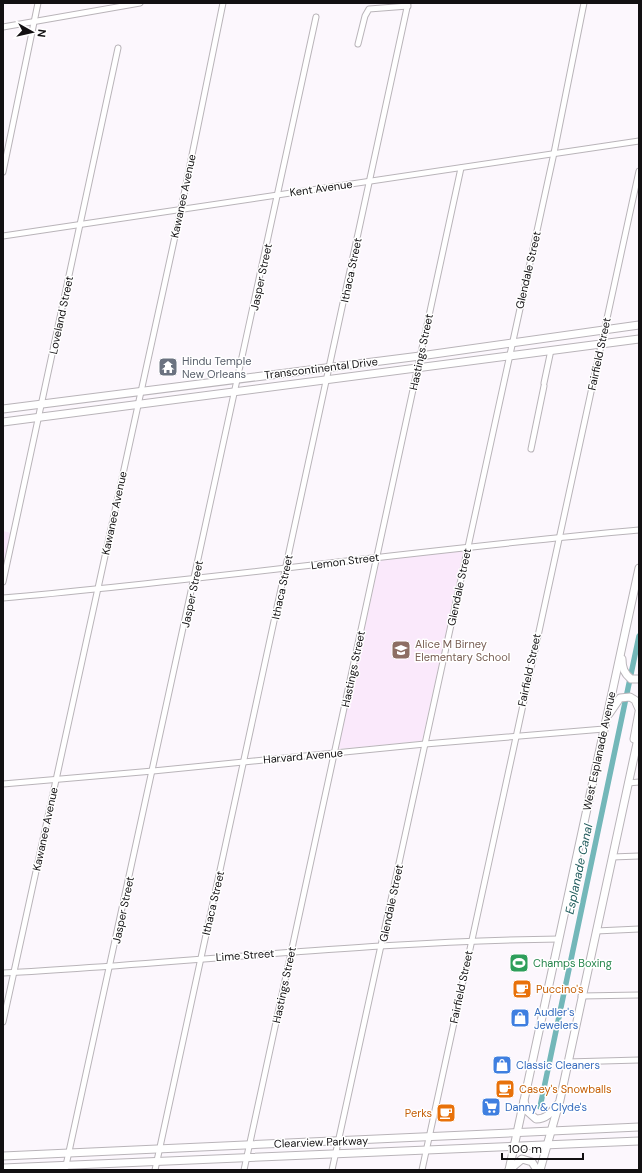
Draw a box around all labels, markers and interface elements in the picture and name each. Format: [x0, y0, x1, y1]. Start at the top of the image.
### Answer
north arrow [12, 12, 52, 52]
text: N [34, 28, 49, 38]
street label: Kawanee Avenue [167, 153, 199, 239]
street label: Kent Avenue [289, 177, 353, 199]
street label: Glendale Street [512, 230, 544, 310]
street label: Ithaca Street [337, 236, 365, 304]
street label: Jasper Street [247, 242, 275, 312]
street label: Loveland Street [46, 275, 76, 355]
street label: Hastings Street [406, 313, 436, 391]
street label: Fairfield Street [584, 316, 614, 392]
place label: Hindu Temple New Orleans [182, 354, 251, 381]
street label: Transcontinental Drive [264, 354, 378, 382]
temple icon: Hindu Temple New Orleans [157, 356, 179, 378]
street label: Kawanee Avenue [98, 470, 130, 556]
street label: Glendale Street [444, 547, 474, 627]
street label: Lemon Street [310, 550, 380, 572]
street label: Ithaca Street [268, 553, 296, 621]
street label: Jasper Street [178, 559, 206, 629]
street label: Hastings Street [338, 630, 368, 708]
street label: Fairfield Street [514, 632, 544, 708]
place label: Alice M Birney Elementary School [415, 637, 510, 664]
school or university icon: Alice M Birney Elementary School [390, 639, 412, 661]
street label: West Esplanade Avenue [580, 690, 618, 812]
street label: Harvard Avenue [262, 746, 344, 766]
street label: Kawanee Avenue [29, 786, 61, 872]
water label: Esplanade Canal [562, 822, 596, 916]
street label: Glendale Street [376, 863, 406, 943]
street label: Ithaca Street [199, 869, 227, 937]
street label: Jasper Street [109, 875, 137, 945]
street label: Lime Street [215, 946, 275, 964]
street label: Hastings Street [269, 946, 299, 1024]
street label: Fairfield Street [446, 949, 476, 1025]
sports icon: Champs Boxing [508, 952, 530, 974]
place label: Champs Boxing [533, 956, 612, 970]
cafe icon: Puccino's [511, 978, 533, 1000]
place label: Puccino's [536, 982, 584, 996]
place label: Audler's Jewelers [534, 1005, 578, 1032]
shop icon: Audler's Jewelers [509, 1007, 531, 1029]
shop icon: Classic Cleaners [491, 1054, 513, 1076]
place label: Classic Cleaners [516, 1058, 600, 1072]
cafe icon: Casey's Snowballs [494, 1078, 516, 1100]
place label: Casey's Snowballs [519, 1082, 611, 1096]
supermarket icon: Danny & Clyde's [480, 1096, 502, 1118]
place label: Danny & Clyde's [505, 1100, 587, 1114]
cafe icon: Perks [435, 1102, 457, 1124]
place label: Perks [405, 1106, 432, 1120]
street label: Clearview Parkway [274, 1133, 368, 1151]
scale bar [502, 1135, 583, 1161]
text: 100 m [508, 1141, 542, 1157]

